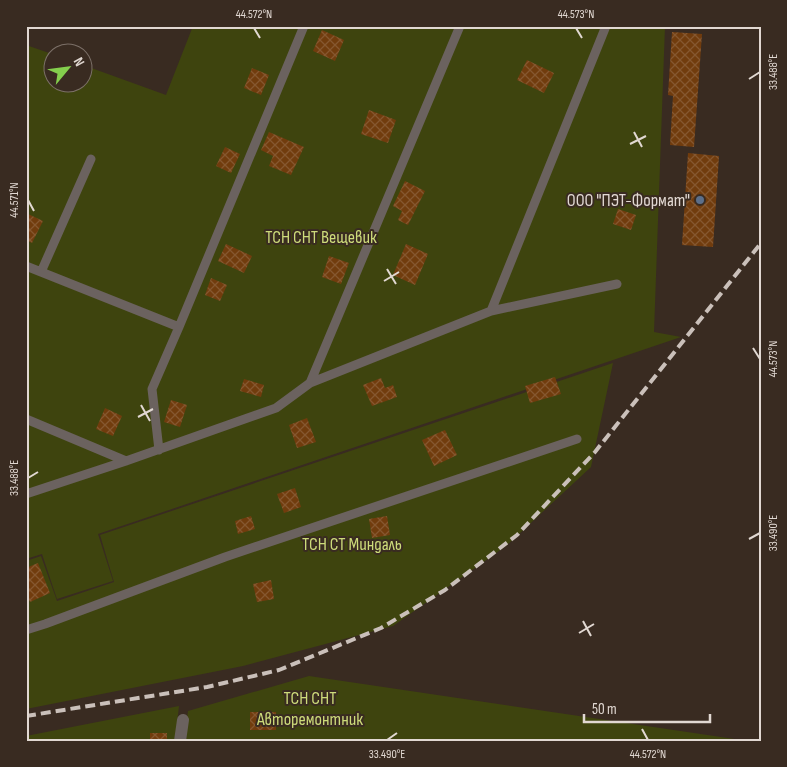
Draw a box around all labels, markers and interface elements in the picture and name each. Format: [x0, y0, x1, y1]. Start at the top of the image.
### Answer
text: 44.572°N [236, 7, 272, 22]
text: 44.573°N [558, 7, 594, 22]
north arrow [42, 42, 92, 92]
text: 33.488°E [766, 54, 781, 90]
text: N [70, 55, 88, 69]
text: 44.571°N [7, 182, 22, 218]
place label: ООО "ПЭТ-Формат" [567, 190, 690, 211]
marker: ООО "ПЭТ-Формат" [694, 194, 706, 206]
park label: ТСН СНТ Вещевик [265, 227, 377, 248]
text: 44.573°N [766, 341, 781, 377]
text: 33.488°E [7, 460, 22, 496]
text: 33.490°E [766, 515, 781, 551]
park label: ТСН СТ Миндаль [302, 534, 402, 555]
park label: ТСН СНТ Авторемонтник [256, 688, 363, 730]
scale bar [584, 692, 711, 724]
text: 50 m [592, 700, 617, 719]
text: 33.490°E [369, 747, 405, 762]
text: 44.572°N [630, 747, 666, 762]

